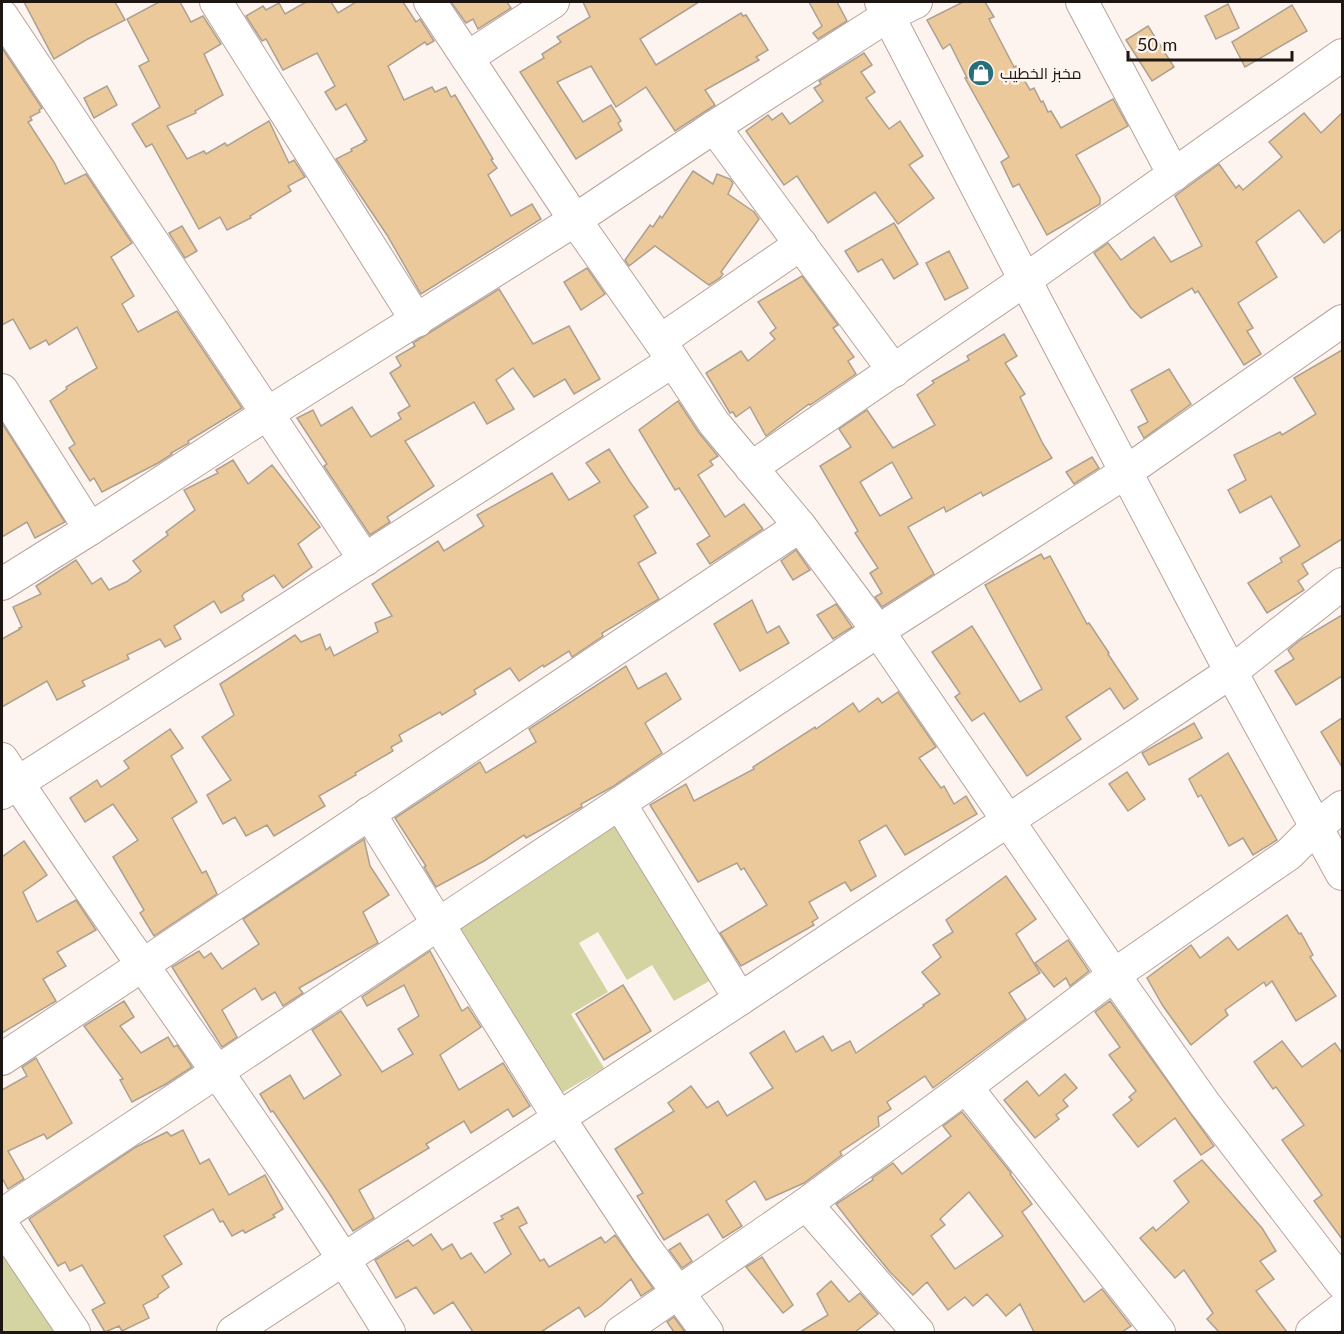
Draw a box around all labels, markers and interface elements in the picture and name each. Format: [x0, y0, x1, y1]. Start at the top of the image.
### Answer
scale bar [1128, 24, 1292, 62]
text: 50 m [1137, 33, 1177, 55]
shop icon: مخبز الخطيب [966, 58, 996, 88]
place label: مخبز الخطيب [1000, 63, 1082, 83]

